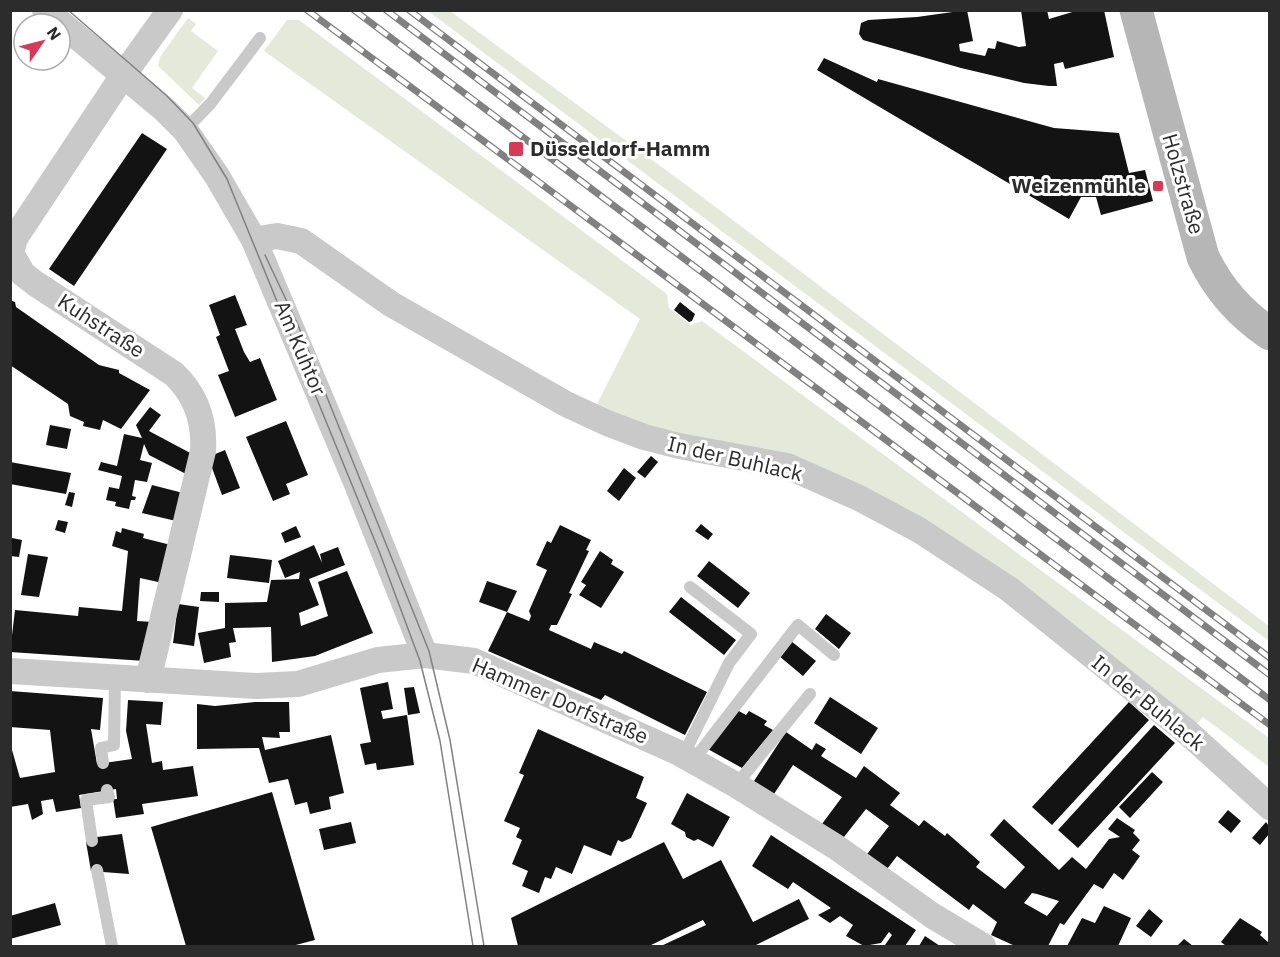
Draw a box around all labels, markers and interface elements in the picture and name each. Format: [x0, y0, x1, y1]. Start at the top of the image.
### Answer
north arrow [12, 12, 72, 72]
text: N [43, 23, 66, 44]
street label: Holzstraße [1156, 130, 1212, 237]
place label: Düsseldorf-Hamm [530, 134, 710, 162]
marker: Düsseldorf-Hamm [507, 140, 525, 158]
place label: Weizenmühle [1011, 171, 1146, 199]
marker: Weizenmühle [1151, 179, 1165, 193]
street label: Kuhstraße [53, 287, 150, 364]
street label: Am Kuhtor [268, 296, 334, 400]
street label: In der Buhlack [665, 429, 805, 487]
street label: In der Buhlack [1086, 648, 1211, 756]
street label: Hammer Dorfstraße [468, 650, 653, 750]

